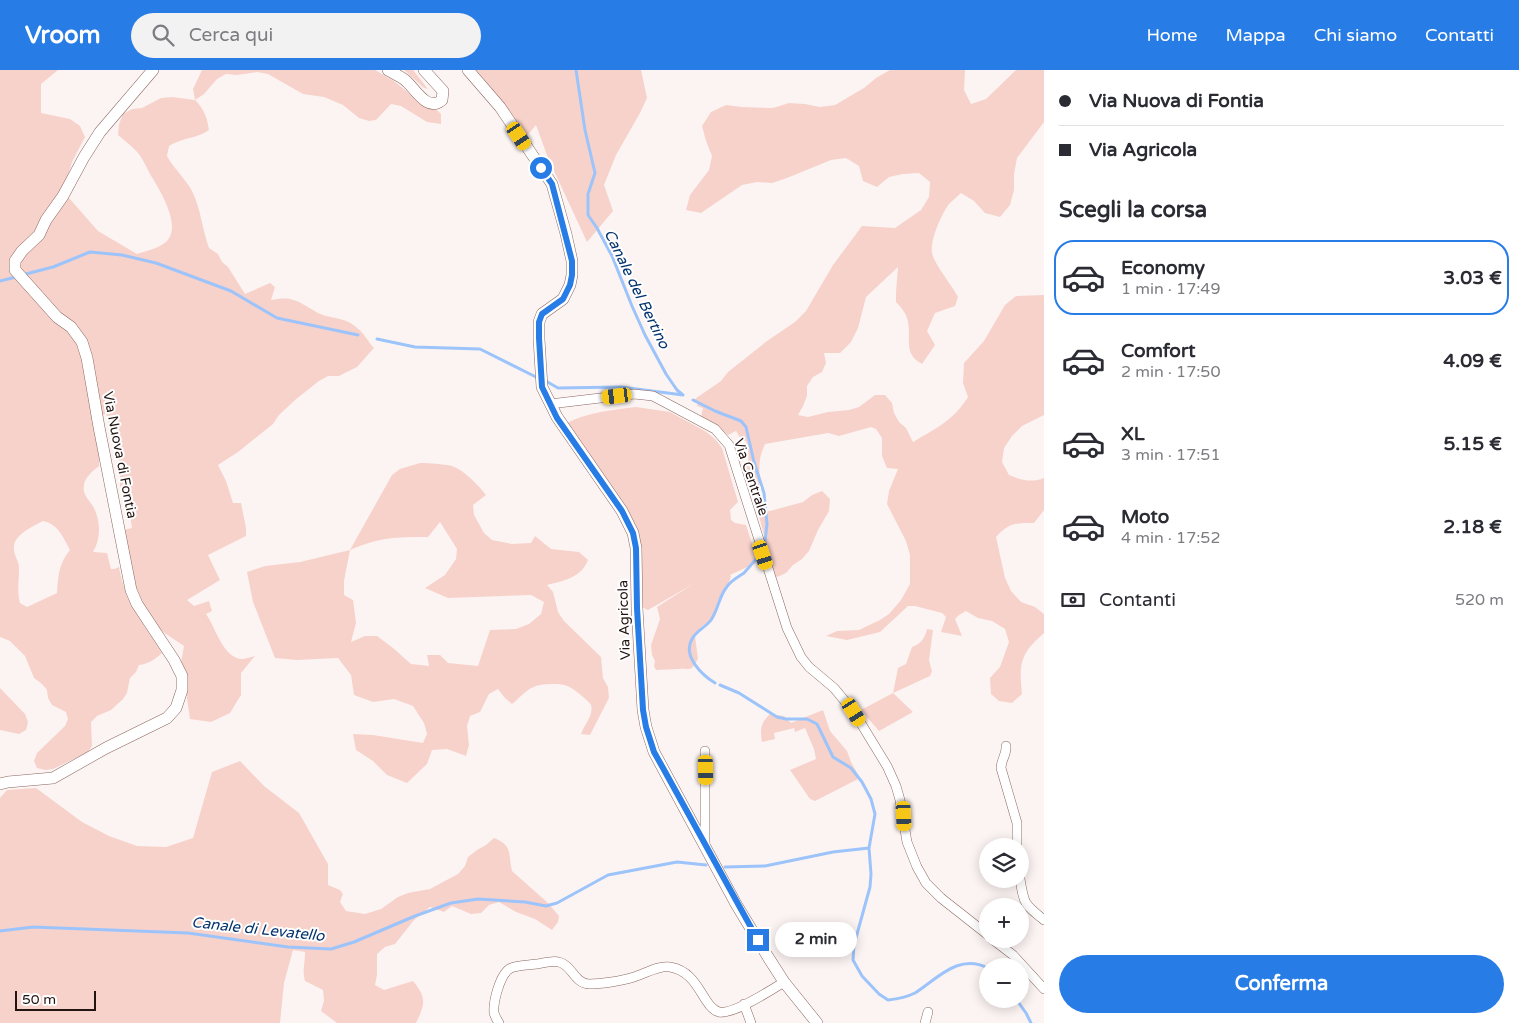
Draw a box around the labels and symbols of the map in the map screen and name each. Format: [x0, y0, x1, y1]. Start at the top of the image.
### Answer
car [504, 119, 533, 153]
route start [530, 157, 552, 179]
water label: Canale del Bertino [600, 226, 674, 352]
car [601, 387, 632, 405]
street label: Via Nuova di Fontia [99, 390, 141, 520]
street label: Via Centrale [730, 436, 772, 518]
car [751, 538, 774, 572]
street label: Via Agricola [614, 580, 634, 660]
car [839, 695, 868, 729]
car [698, 755, 713, 785]
car [895, 801, 912, 831]
water label: Canale di Levatello [191, 913, 326, 945]
callout: 2 min [776, 922, 858, 958]
route end [747, 929, 769, 951]
scale bar [15, 988, 96, 1011]

